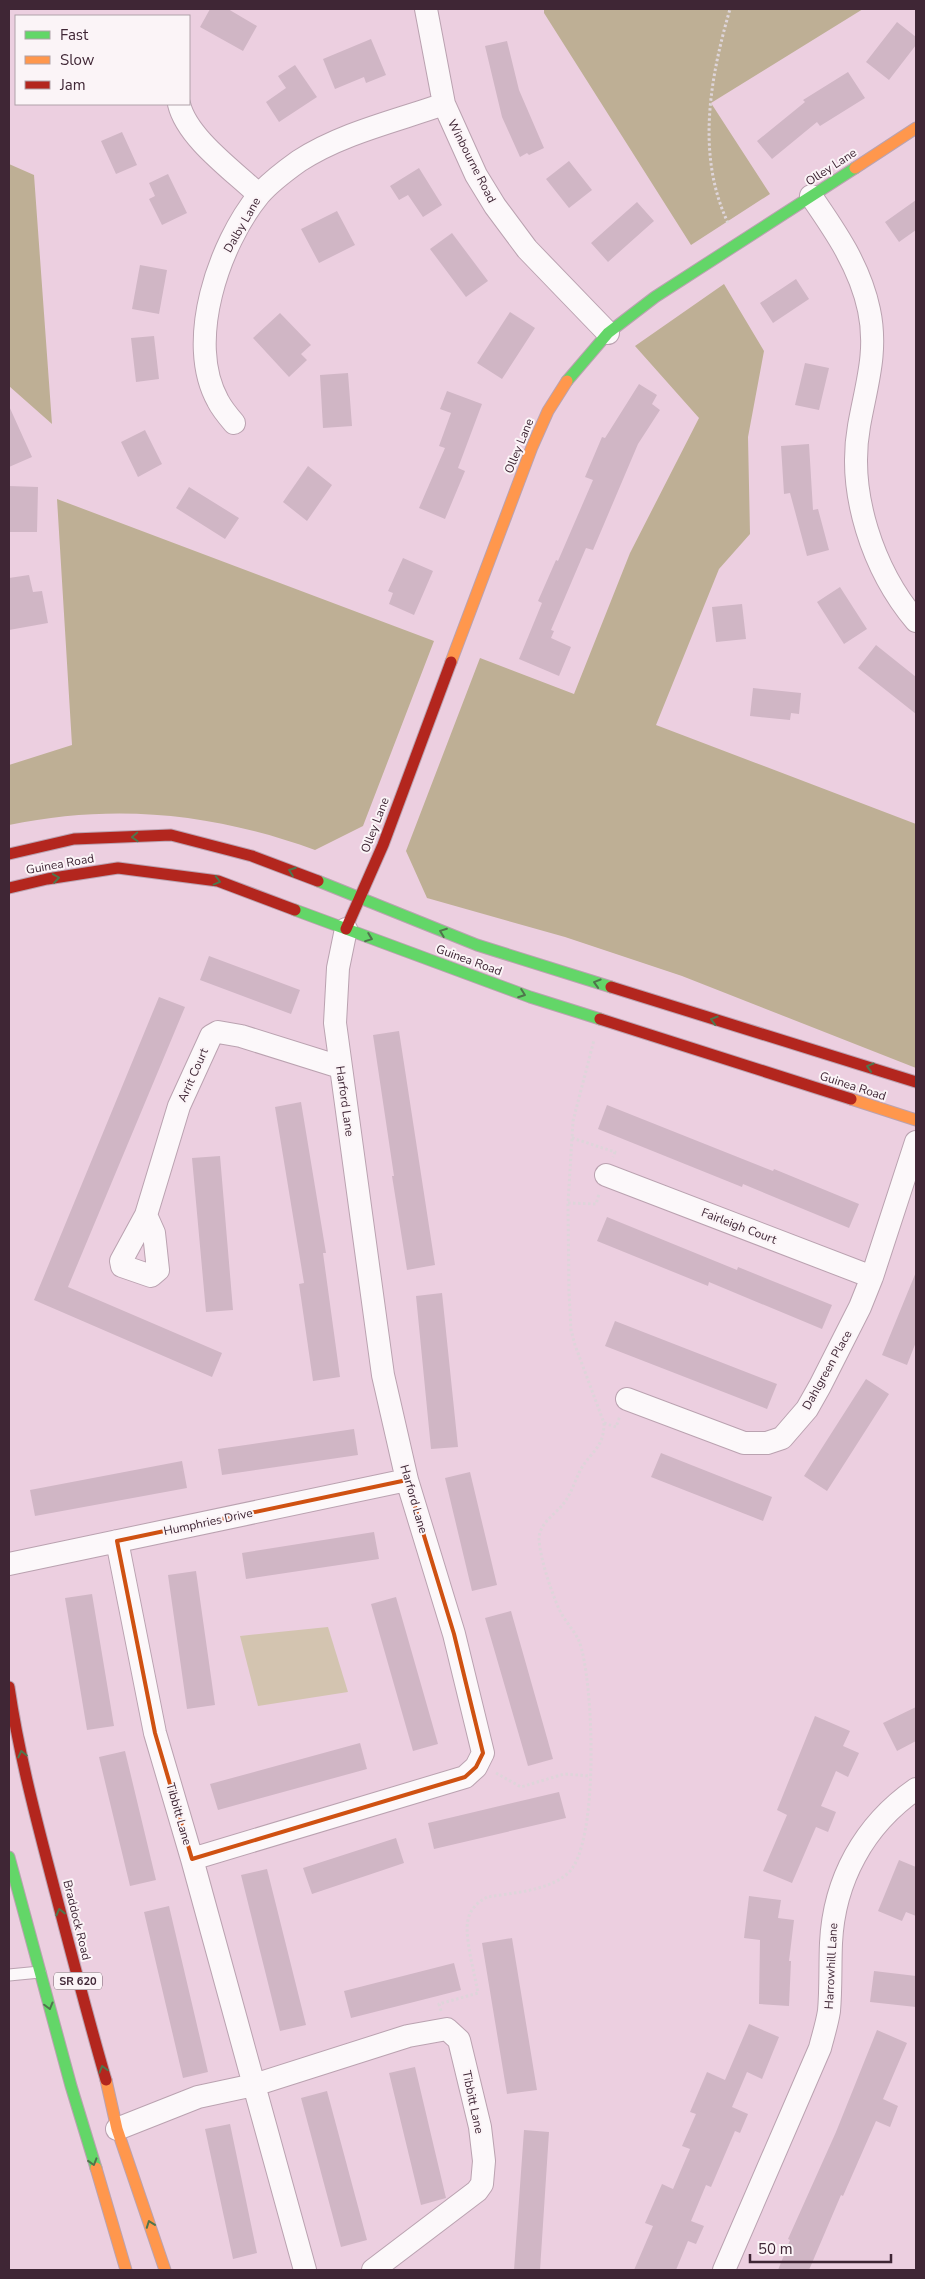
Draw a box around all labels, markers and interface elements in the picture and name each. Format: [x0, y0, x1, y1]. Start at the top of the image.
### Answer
legend [15, 15, 190, 105]
text: Fast [60, 25, 89, 45]
text: Slow [60, 50, 95, 70]
text: Jam [59, 75, 86, 95]
street label: Winbourne Road [444, 117, 500, 205]
street label: Olley Lane [802, 145, 860, 189]
street label: Dalby Lane [220, 195, 264, 255]
street label: Olley Lane [501, 416, 537, 476]
street label: Olley Lane [357, 795, 393, 855]
one-way arrow [131, 831, 139, 842]
street label: Guinea Road [25, 850, 95, 878]
one-way arrow [289, 867, 297, 877]
one-way arrow [52, 873, 61, 883]
one-way arrow [212, 876, 221, 886]
one-way arrow [439, 928, 448, 938]
one-way arrow [364, 932, 373, 942]
street label: Guinea Road [434, 941, 504, 979]
one-way arrow [593, 979, 602, 989]
one-way arrow [517, 988, 525, 998]
one-way arrow [711, 1015, 719, 1025]
street label: Arrit Court [174, 1045, 212, 1104]
one-way arrow [866, 1063, 874, 1073]
street label: Harford Lane [332, 1065, 358, 1137]
street label: Guinea Road [818, 1068, 888, 1104]
street label: Fairleigh Court [699, 1204, 780, 1248]
street label: Dahlgreen Place [798, 1327, 856, 1413]
street label: Harford Lane [397, 1463, 431, 1535]
street label: Humphries Drive [162, 1505, 254, 1539]
one-way arrow [17, 1750, 27, 1759]
street label: Tibbitt Lane [162, 1781, 196, 1847]
street label: Braddock Road [59, 1878, 95, 1962]
one-way arrow [56, 1908, 66, 1916]
street label: Harrowhill Lane [821, 1922, 841, 2010]
road number: SR 620 [54, 1972, 102, 1990]
one-way arrow [43, 2001, 54, 2010]
one-way arrow [98, 2064, 109, 2073]
street label: Tibbitt Lane [459, 2069, 487, 2135]
one-way arrow [88, 2158, 98, 2166]
one-way arrow [146, 2220, 156, 2229]
scale bar [750, 2232, 891, 2264]
text: 50 m [758, 2239, 793, 2259]

